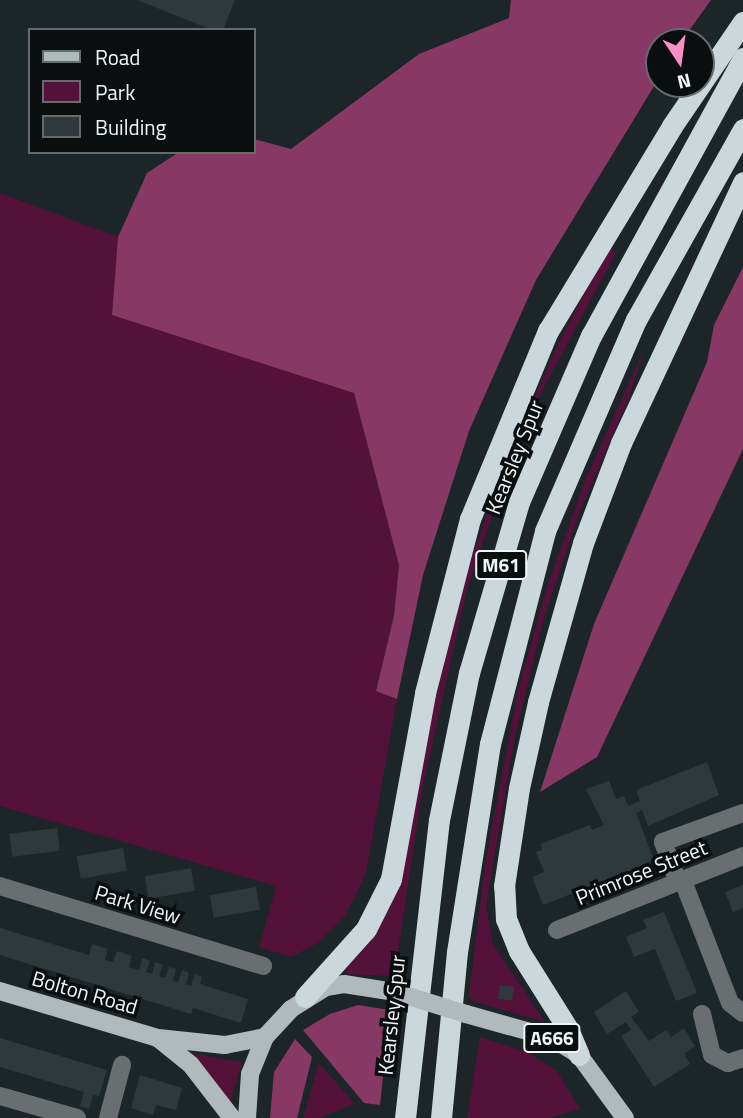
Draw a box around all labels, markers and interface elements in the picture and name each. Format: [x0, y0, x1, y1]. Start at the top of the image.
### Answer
legend [28, 28, 256, 154]
north arrow [645, 28, 715, 98]
text: Road [95, 41, 140, 73]
text: N [675, 66, 694, 98]
text: Park [95, 76, 135, 108]
text: Building [95, 111, 166, 143]
street label: Kearsley Spur [480, 396, 548, 518]
road number: M61 [475, 550, 527, 580]
street label: Primrose Street [572, 834, 710, 910]
street label: Park View [92, 879, 184, 929]
street label: Kearsley Spur [372, 954, 410, 1076]
street label: Bolton Road [29, 965, 141, 1019]
road number: A666 [522, 1022, 582, 1054]

